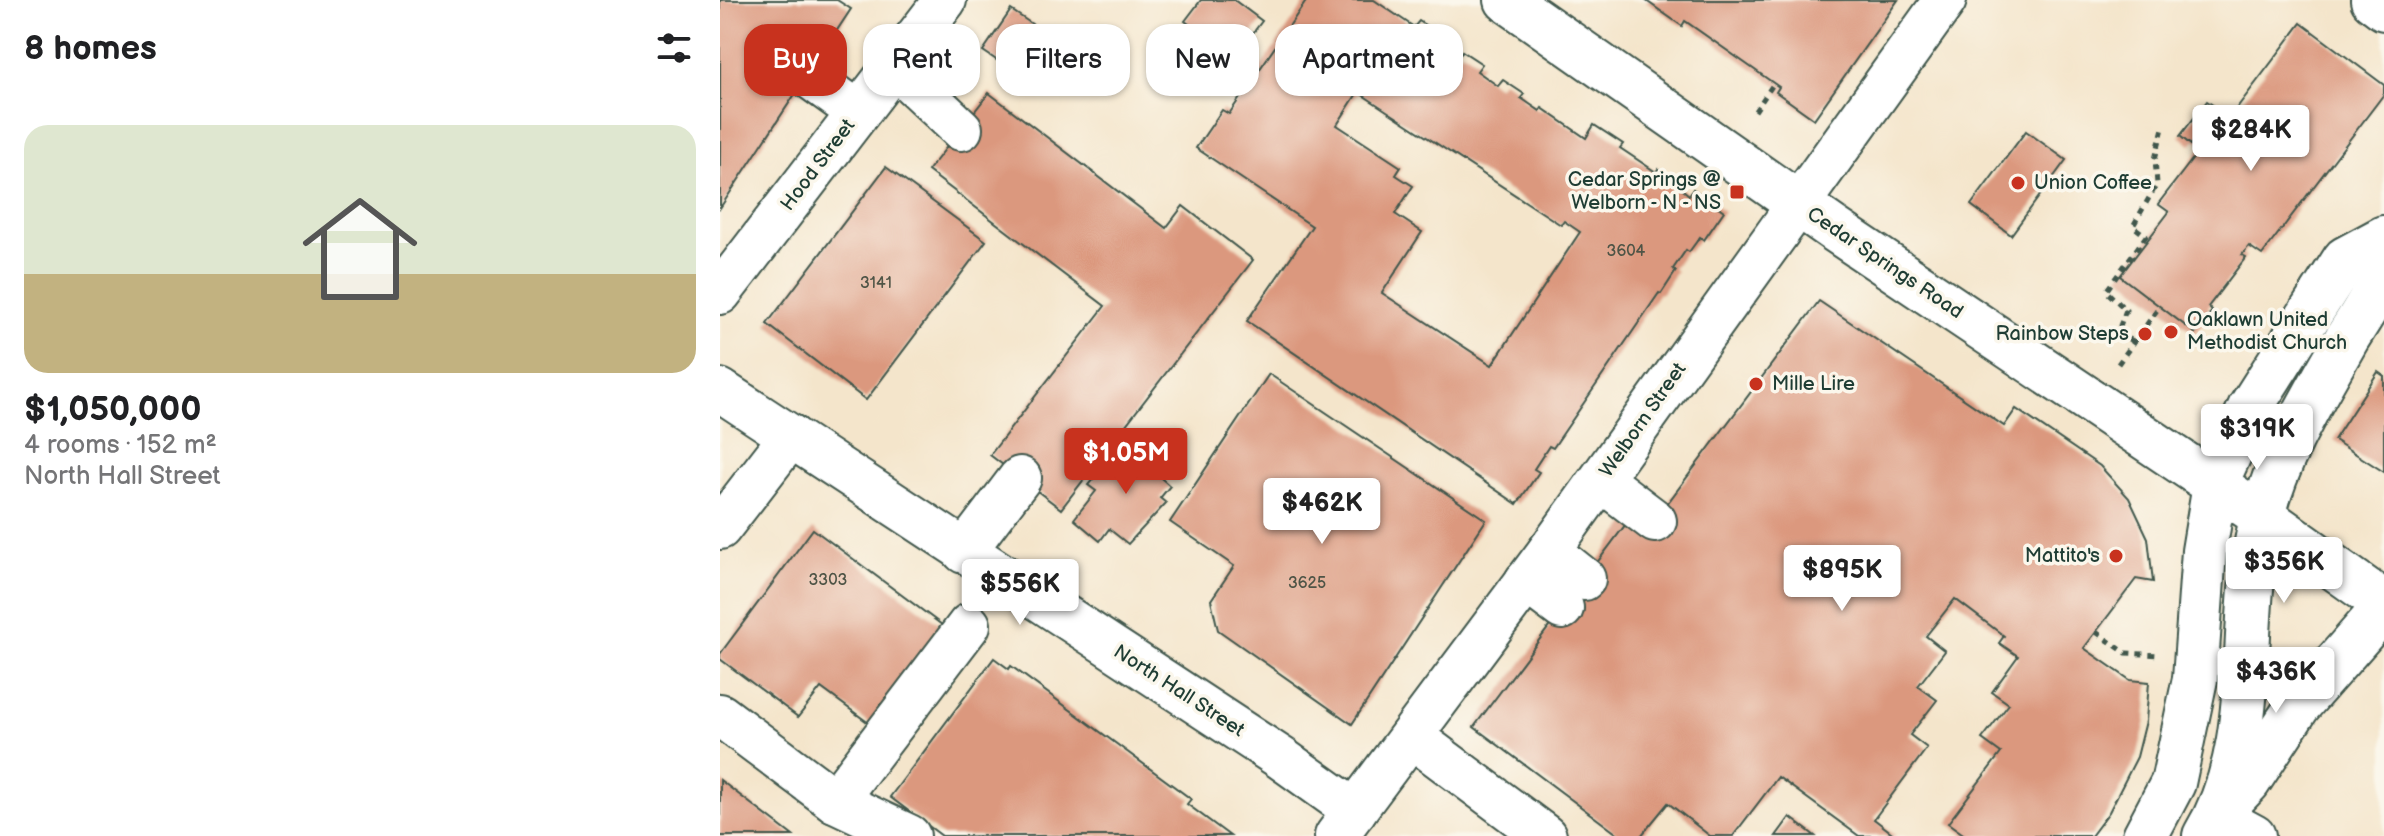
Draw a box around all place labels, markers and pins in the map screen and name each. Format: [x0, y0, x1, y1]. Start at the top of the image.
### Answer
pin: $284K [2195, 105, 2307, 173]
place label: Cedar Springs @ Welborn - N - NS [1568, 168, 1721, 215]
place label: Union Coffee [2034, 171, 2152, 195]
marker: Union Coffee [2009, 174, 2027, 192]
marker: Cedar Springs @ Welborn - N - NS [1728, 183, 1746, 201]
place label: Oaklawn United Methodist Church [2187, 308, 2347, 355]
place label: Rainbow Steps [1995, 322, 2129, 346]
marker: Oaklawn United Methodist Church [2162, 323, 2180, 341]
marker: Rainbow Steps [2136, 325, 2154, 343]
place label: Mille Lire [1772, 372, 1855, 396]
marker: Mille Lire [1747, 375, 1765, 393]
pin: $319K [2201, 404, 2313, 472]
pin: $1.05M [1061, 428, 1191, 496]
pin: $462K [1266, 478, 1378, 546]
pin: $356K [2228, 537, 2340, 605]
place label: Mattito's [2025, 544, 2100, 568]
pin: $895K [1786, 545, 1898, 613]
marker: Mattito's [2107, 547, 2125, 565]
pin: $556K [964, 559, 1076, 627]
pin: $436K [2220, 647, 2332, 715]

